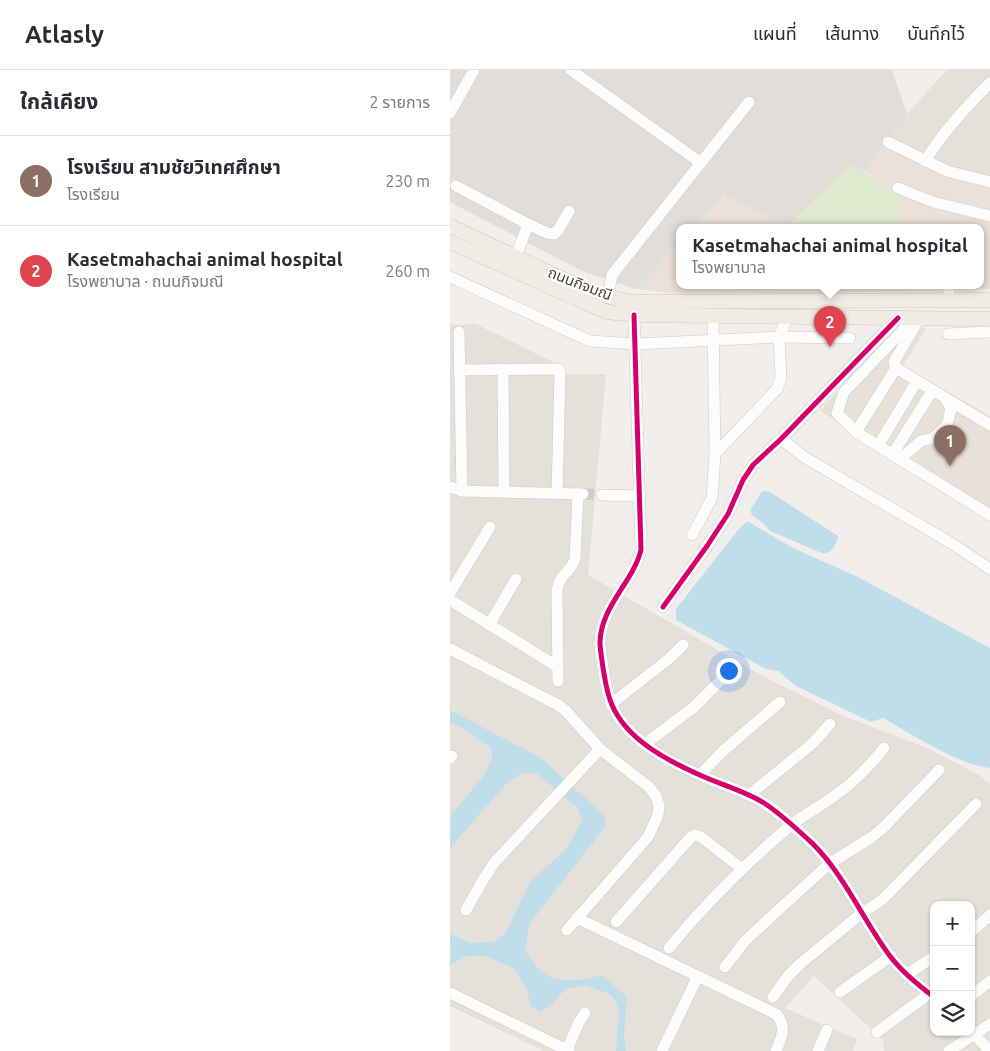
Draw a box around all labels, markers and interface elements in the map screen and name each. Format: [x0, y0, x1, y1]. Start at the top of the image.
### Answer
text: Atlasly [25, 21, 104, 48]
text: แผนที่ [753, 23, 797, 43]
text: เส้นทาง [825, 23, 879, 43]
text: บันทึกไว้ [907, 23, 965, 43]
text: ใกล้เคียง [20, 89, 98, 113]
text: 2 รายการ [370, 93, 430, 111]
text: โรงเรียน สามชัยวิเทศศึกษา [67, 156, 281, 178]
text: 1 [31, 172, 41, 190]
text: 230 m [385, 172, 430, 190]
text: โรงเรียน [67, 185, 120, 203]
popup [676, 224, 984, 289]
text: Kasetmahachai animal hospital [692, 234, 968, 256]
text: Kasetmahachai animal hospital [67, 248, 342, 270]
text: โรงพยาบาล [692, 258, 766, 276]
text: 2 [31, 262, 41, 280]
text: 260 m [385, 262, 430, 280]
street label: ถนนกิจมณี [546, 264, 615, 304]
text: โรงพยาบาล · ถนนกิจมณี [67, 272, 224, 290]
pin: 2 [814, 306, 846, 347]
pin: 1 [934, 425, 966, 466]
your location [716, 658, 742, 684]
map controls [930, 901, 975, 1036]
button: + [930, 901, 975, 946]
button: − [930, 946, 975, 991]
button: layers [930, 991, 975, 1036]

